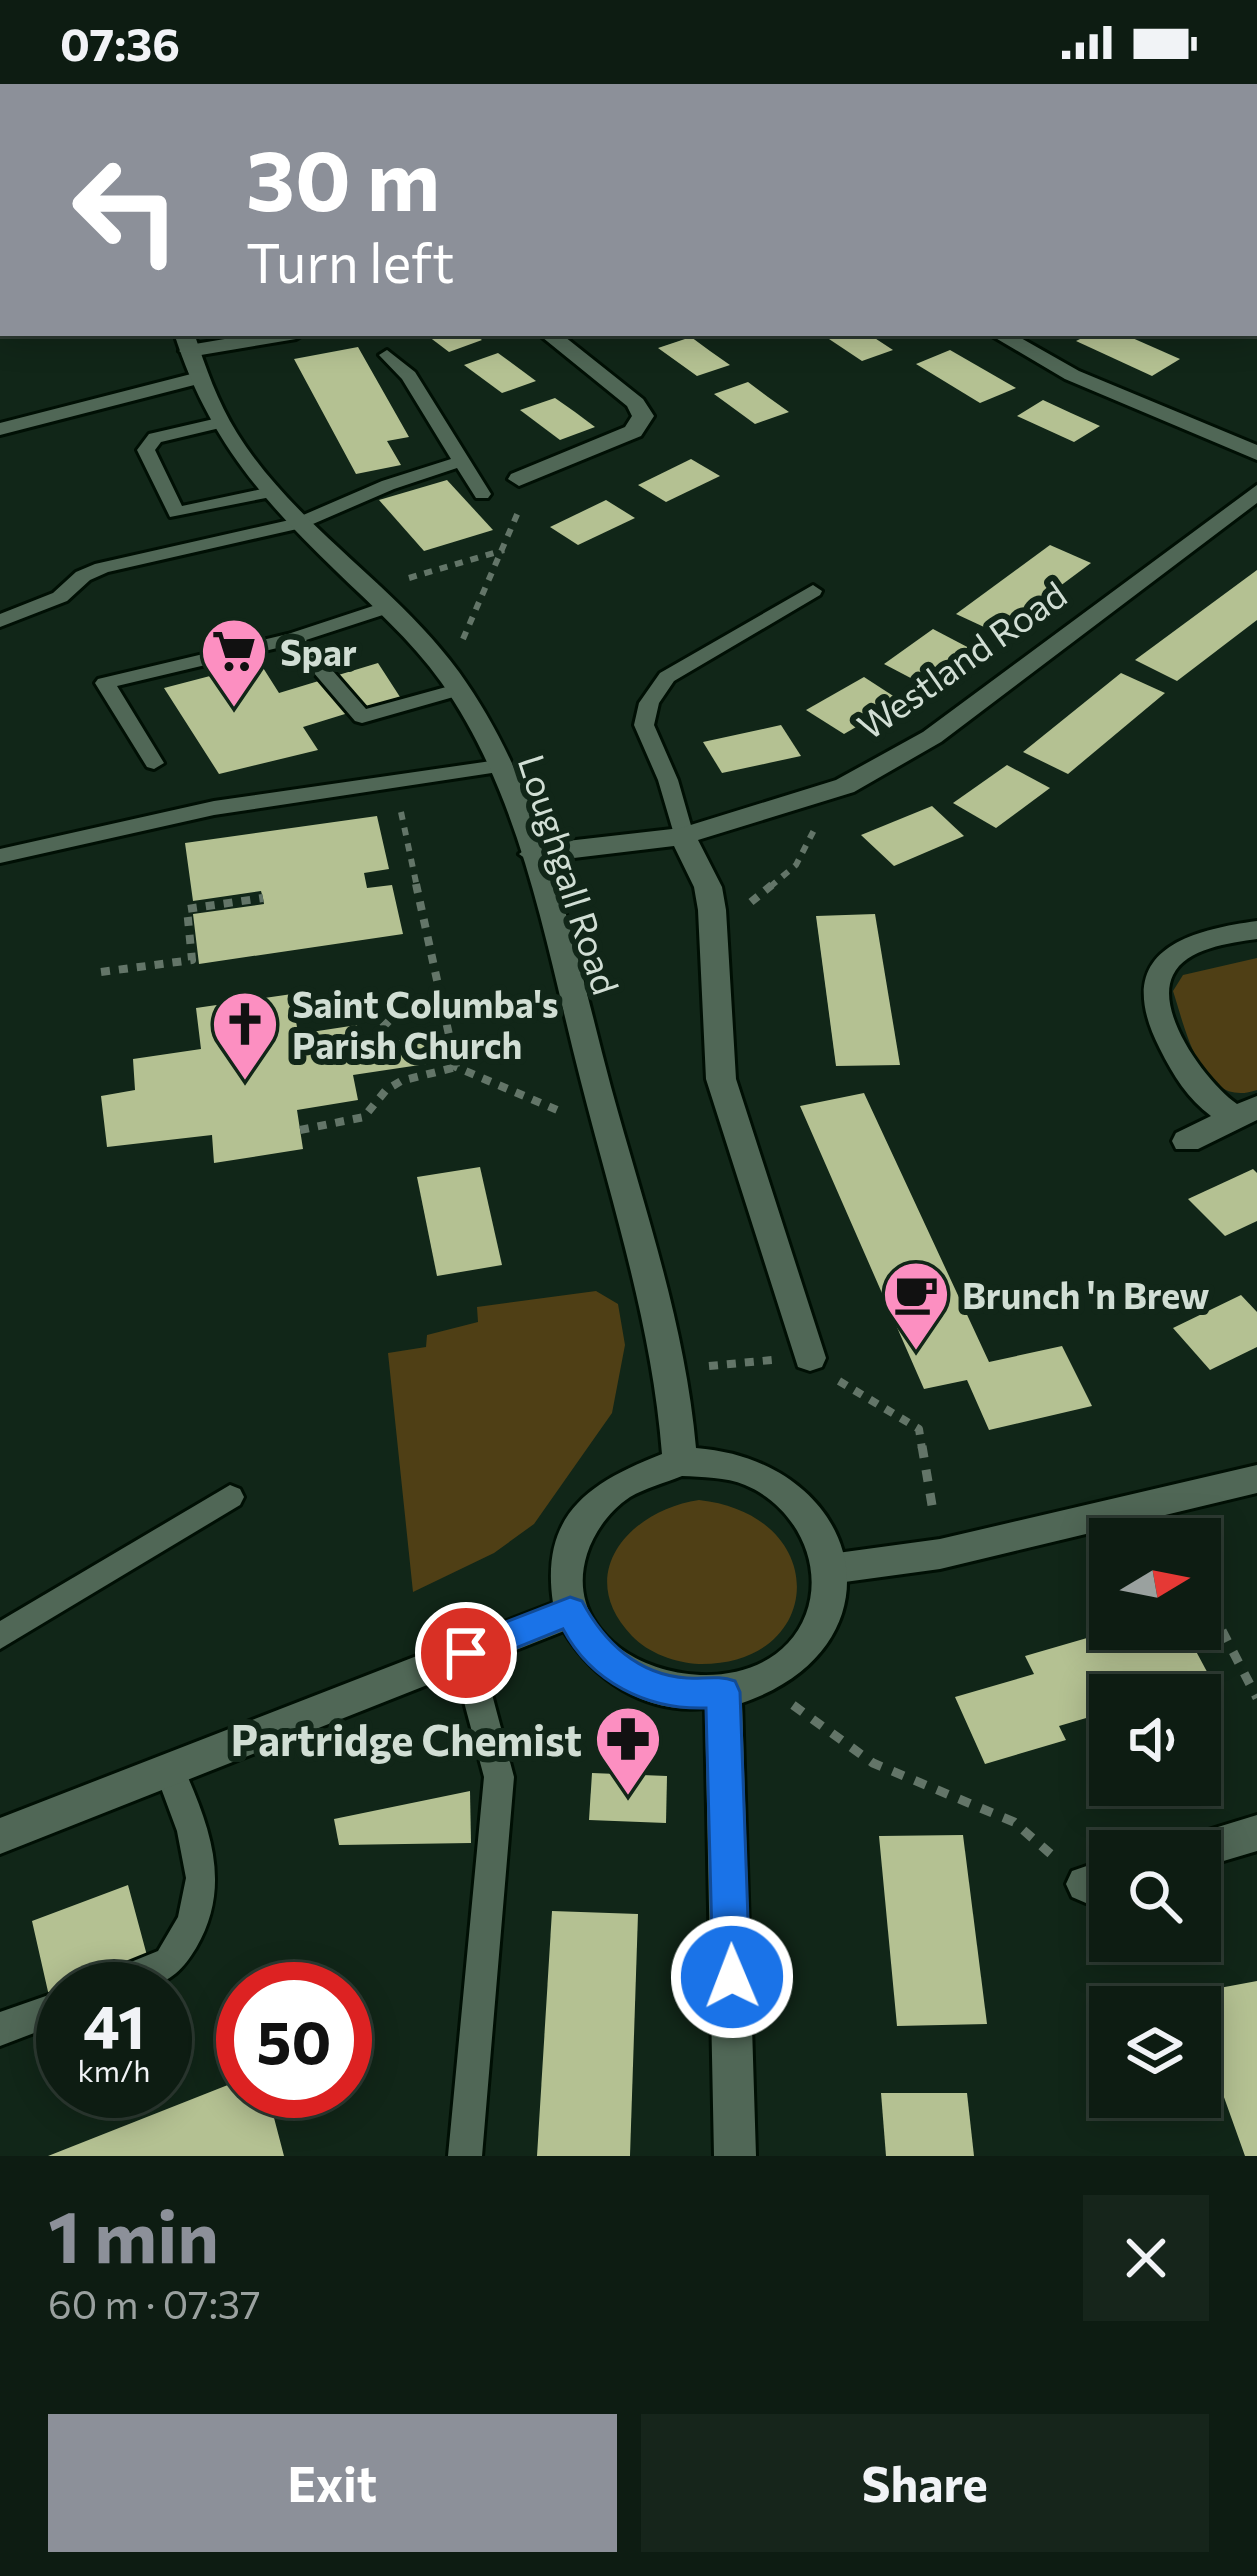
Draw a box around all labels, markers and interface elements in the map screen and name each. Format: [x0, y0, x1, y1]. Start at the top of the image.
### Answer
text: 07:36 [60, 15, 180, 70]
text: 30 m [246, 126, 440, 228]
icon: left [48, 132, 204, 288]
text: Turn left [246, 228, 454, 294]
street label: Westland Road [848, 571, 1074, 747]
supermarket icon: Spar [199, 616, 269, 710]
place label: Spar [280, 629, 357, 673]
street label: Loughgall Road [510, 748, 630, 1000]
place label: Saint Columba's Parish Church [292, 981, 559, 1066]
church icon: Saint Columba's Parish Church [210, 989, 280, 1083]
cafe icon: Brunch 'n Brew [881, 1259, 951, 1353]
place label: Brunch 'n Brew [962, 1272, 1210, 1316]
north arrow [1089, 1518, 1221, 1650]
map controls [1089, 1518, 1221, 2118]
pin [415, 1602, 517, 1704]
icon: arrive [433, 1620, 499, 1686]
button: sound [1089, 1674, 1221, 1806]
pharmacy icon: Partridge Chemist [593, 1704, 663, 1798]
place label: Partridge Chemist [231, 1713, 582, 1765]
button: search [1089, 1830, 1221, 1962]
position arrow [669, 1914, 795, 2040]
speed limit sign: 50 [216, 1962, 372, 2118]
button: layers [1089, 1986, 1221, 2118]
text: 41 [83, 1988, 145, 2061]
text: km/h [78, 2051, 150, 2088]
text: 1 min [48, 2190, 219, 2278]
button: close [1083, 2195, 1209, 2321]
text: 60 m · 07:37 [48, 2279, 261, 2327]
button: Exit [48, 2414, 617, 2552]
button: Share [641, 2414, 1209, 2552]

